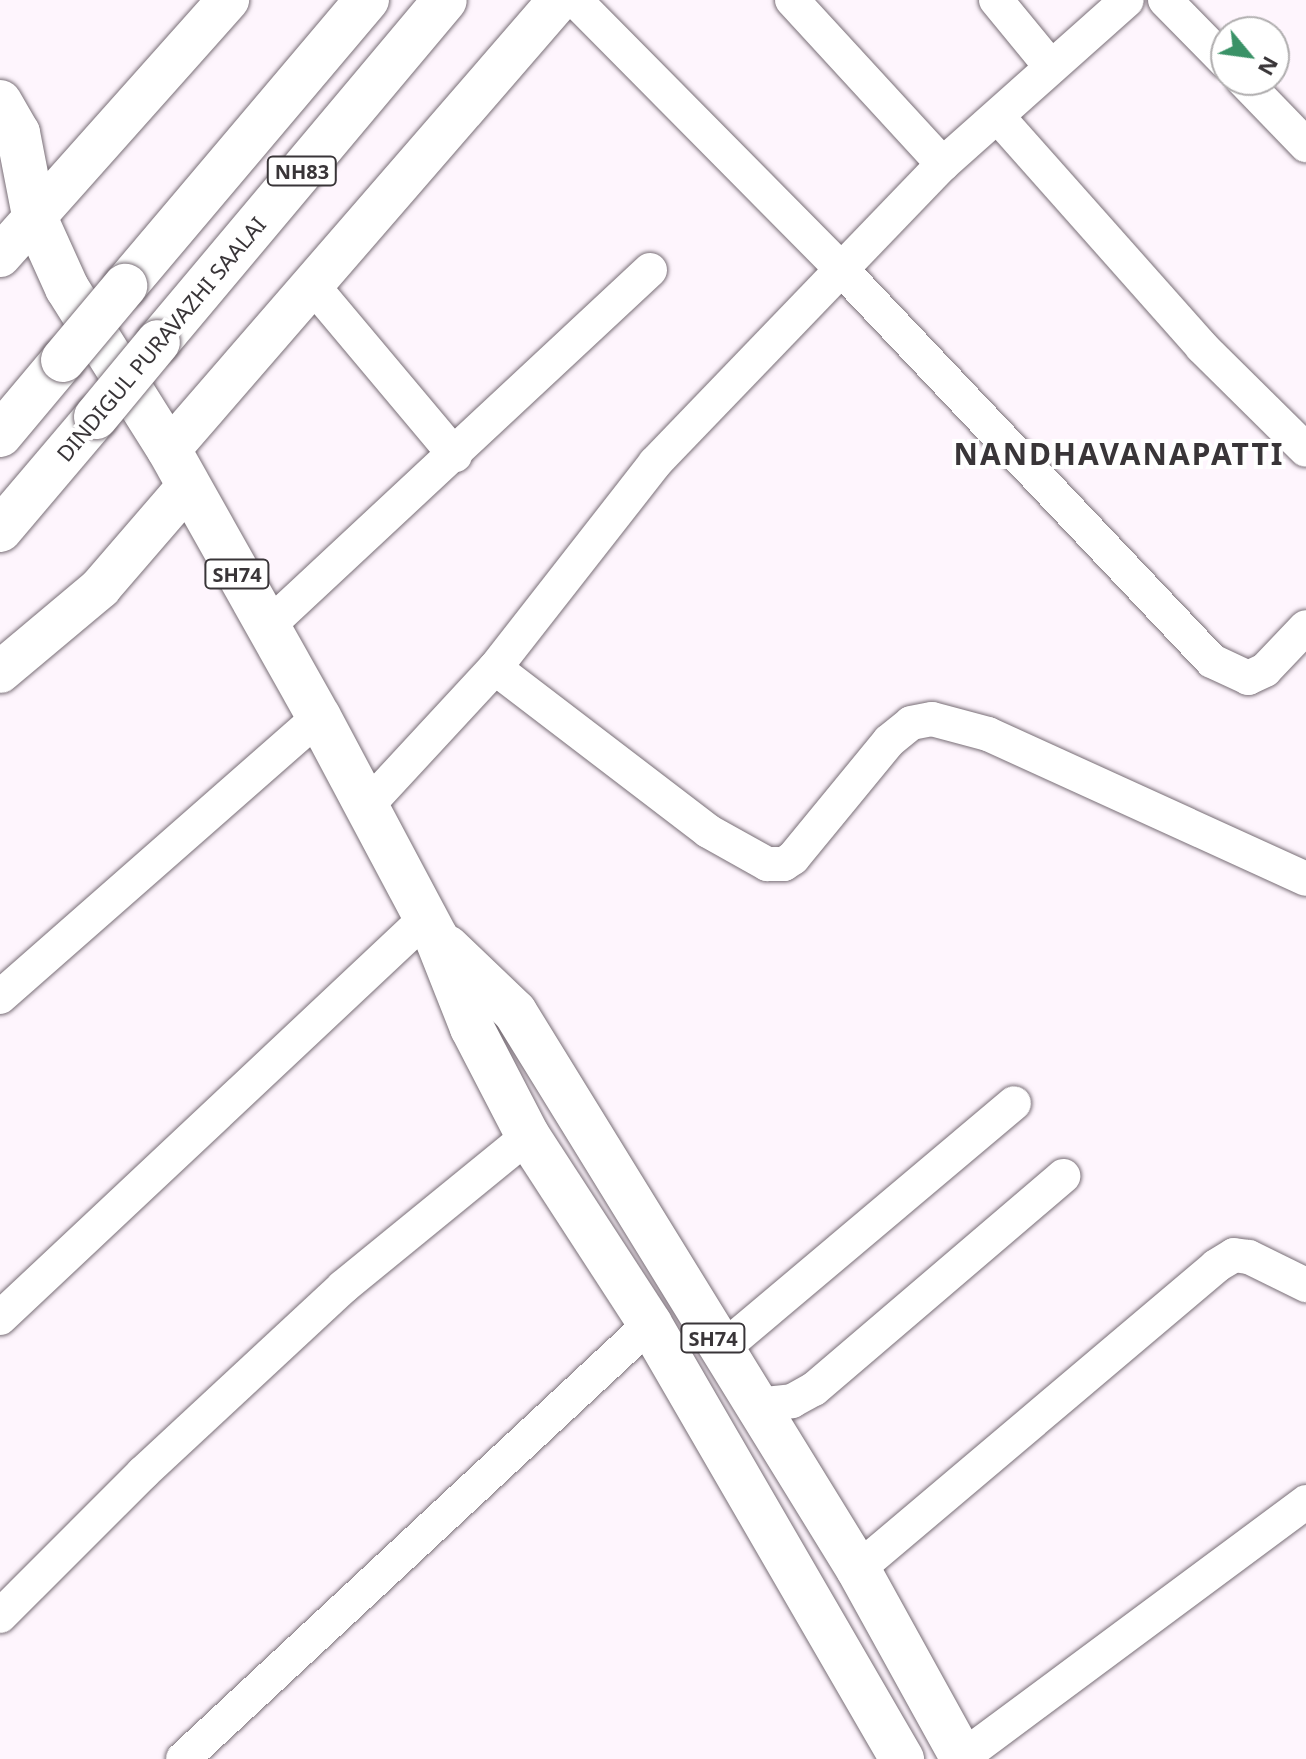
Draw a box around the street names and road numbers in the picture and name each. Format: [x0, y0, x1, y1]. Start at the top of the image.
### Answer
road number: NH83 [266, 155, 338, 187]
street label: DINDIGUL PURAVAZHI SAALAI [51, 211, 271, 467]
road number: SH74 [203, 558, 271, 590]
road number: SH74 [679, 1322, 747, 1354]

